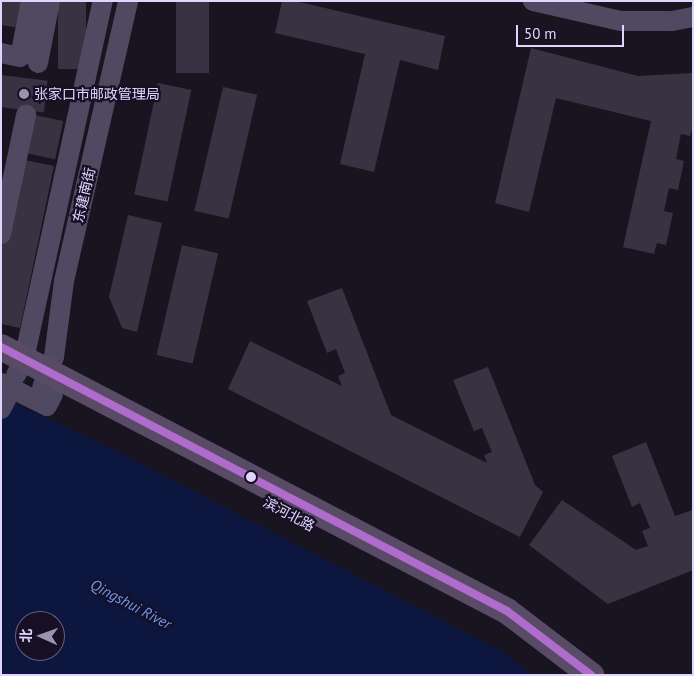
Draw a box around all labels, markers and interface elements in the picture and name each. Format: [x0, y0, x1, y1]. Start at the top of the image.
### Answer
scale bar [519, 15, 626, 47]
text: 50 m [524, 24, 557, 43]
place label: 张家口市邮政管理局 [34, 86, 160, 102]
marker: 张家口市邮政管理局 [18, 88, 30, 100]
street label: 东建南街 [70, 166, 98, 224]
unlabelled marker [246, 472, 256, 482]
street label: 滨河北路 [260, 493, 318, 535]
water label: Qingshui River [87, 575, 175, 633]
north arrow [15, 611, 65, 661]
text: 北 [17, 628, 35, 643]

